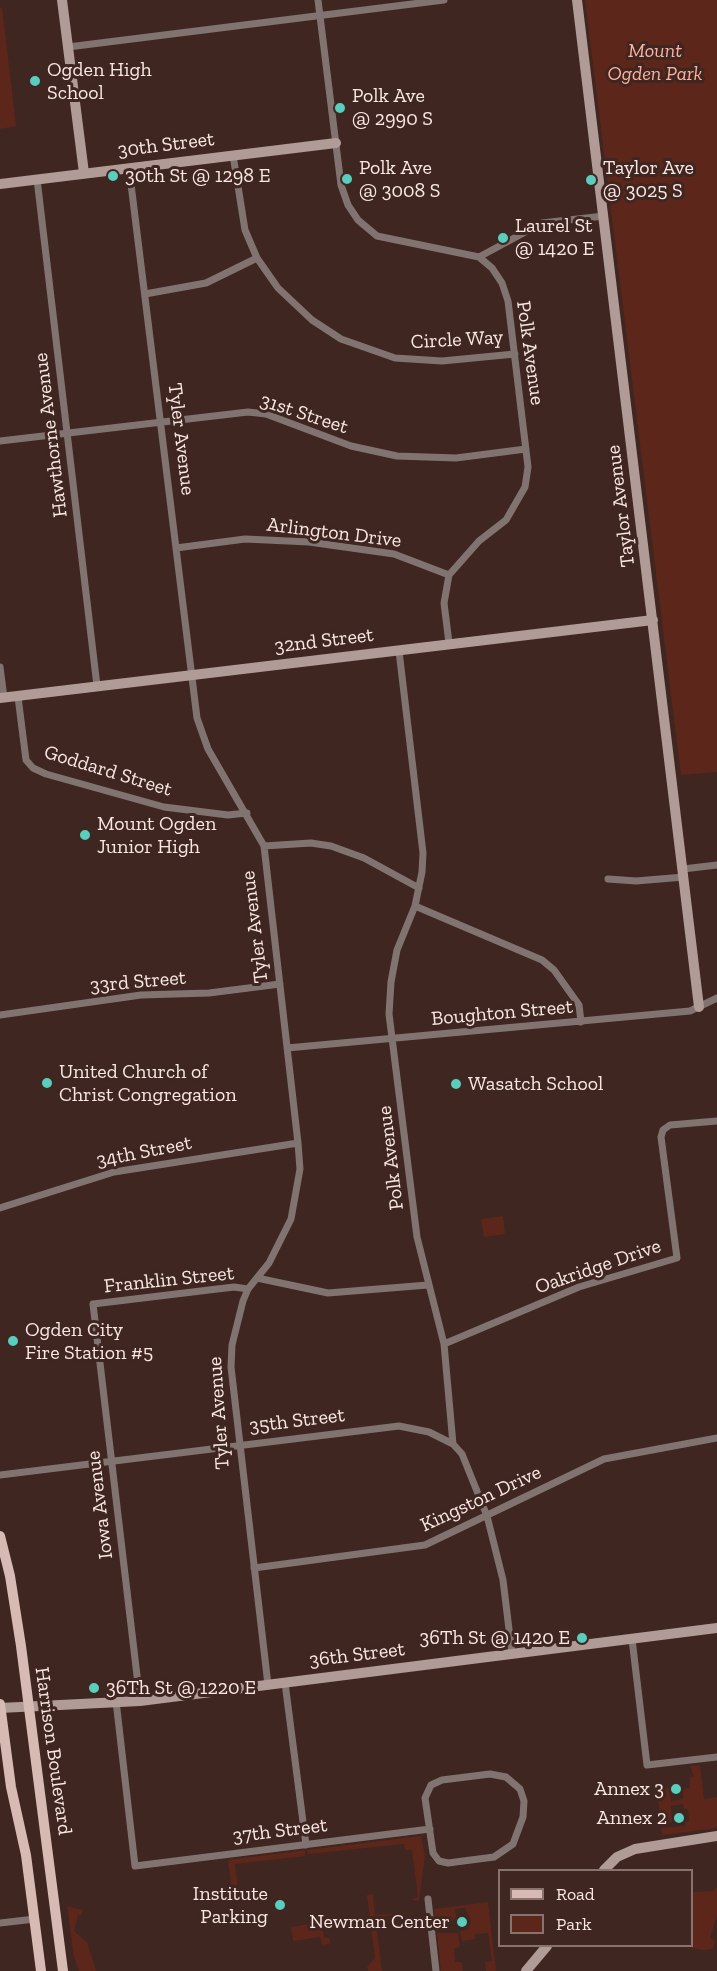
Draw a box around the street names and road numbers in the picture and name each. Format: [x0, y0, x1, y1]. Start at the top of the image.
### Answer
street label: 30th Street [116, 127, 216, 163]
street label: Polk Avenue [511, 299, 549, 407]
street label: Circle Way [410, 326, 504, 354]
street label: Hawthorne Avenue [29, 351, 73, 519]
street label: Tyler Avenue [162, 381, 200, 497]
street label: 31st Street [257, 389, 351, 439]
street label: Taylor Avenue [602, 444, 640, 568]
street label: Arlington Drive [265, 513, 403, 553]
street label: 32nd Street [273, 623, 375, 659]
street label: Goddard Street [41, 740, 175, 802]
street label: Tyler Avenue [236, 869, 274, 985]
street label: 33rd Street [89, 966, 187, 998]
street label: Boughton Street [430, 995, 574, 1031]
street label: Polk Avenue [373, 1104, 409, 1212]
street label: 34th Street [94, 1131, 194, 1173]
street label: Oakridge Drive [532, 1234, 664, 1300]
street label: Franklin Street [103, 1261, 235, 1299]
street label: Tyler Avenue [203, 1356, 235, 1470]
street label: 35th Street [248, 1403, 346, 1439]
street label: Iowa Avenue [81, 1449, 119, 1561]
street label: Kingston Drive [417, 1461, 545, 1537]
street label: 36th Street [308, 1637, 406, 1673]
street label: Harrison Boulevard [29, 1666, 77, 1836]
street label: 37th Street [231, 1813, 329, 1849]

